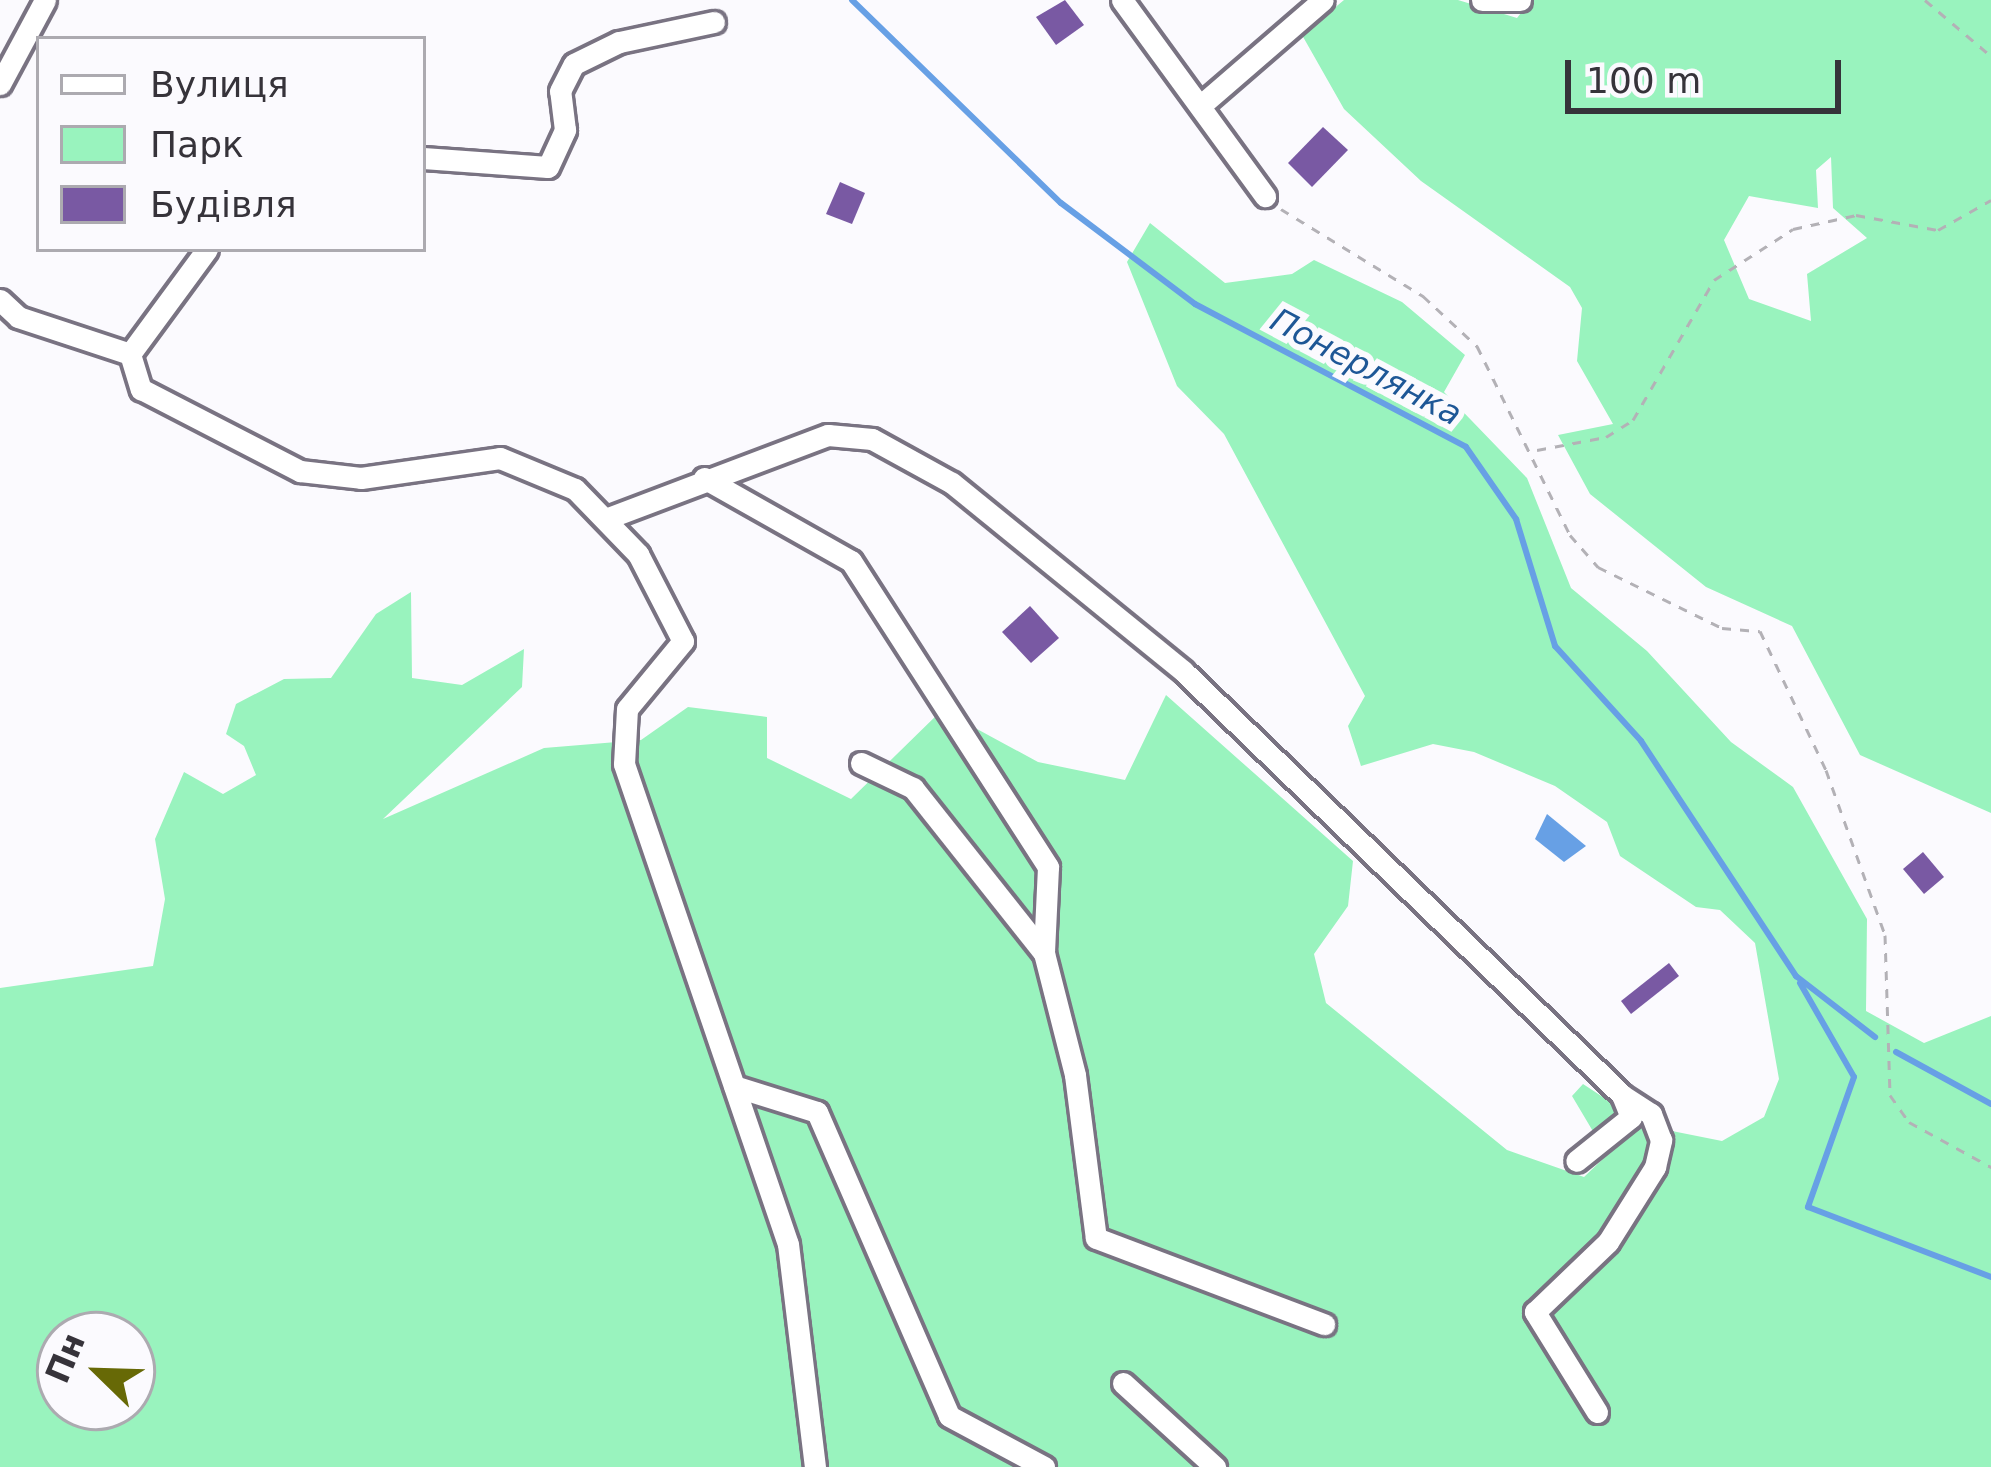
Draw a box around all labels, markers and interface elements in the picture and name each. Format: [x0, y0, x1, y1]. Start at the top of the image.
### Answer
legend [36, 36, 426, 252]
scale bar [1571, 36, 1847, 110]
text: 100 m [1586, 60, 1701, 101]
text: Вулиця [150, 64, 289, 105]
text: Парк [150, 124, 244, 165]
text: Будівля [150, 184, 297, 225]
water label: Понерлянка [1264, 300, 1468, 434]
north arrow [36, 1311, 156, 1431]
text: Пн [37, 1327, 93, 1389]

